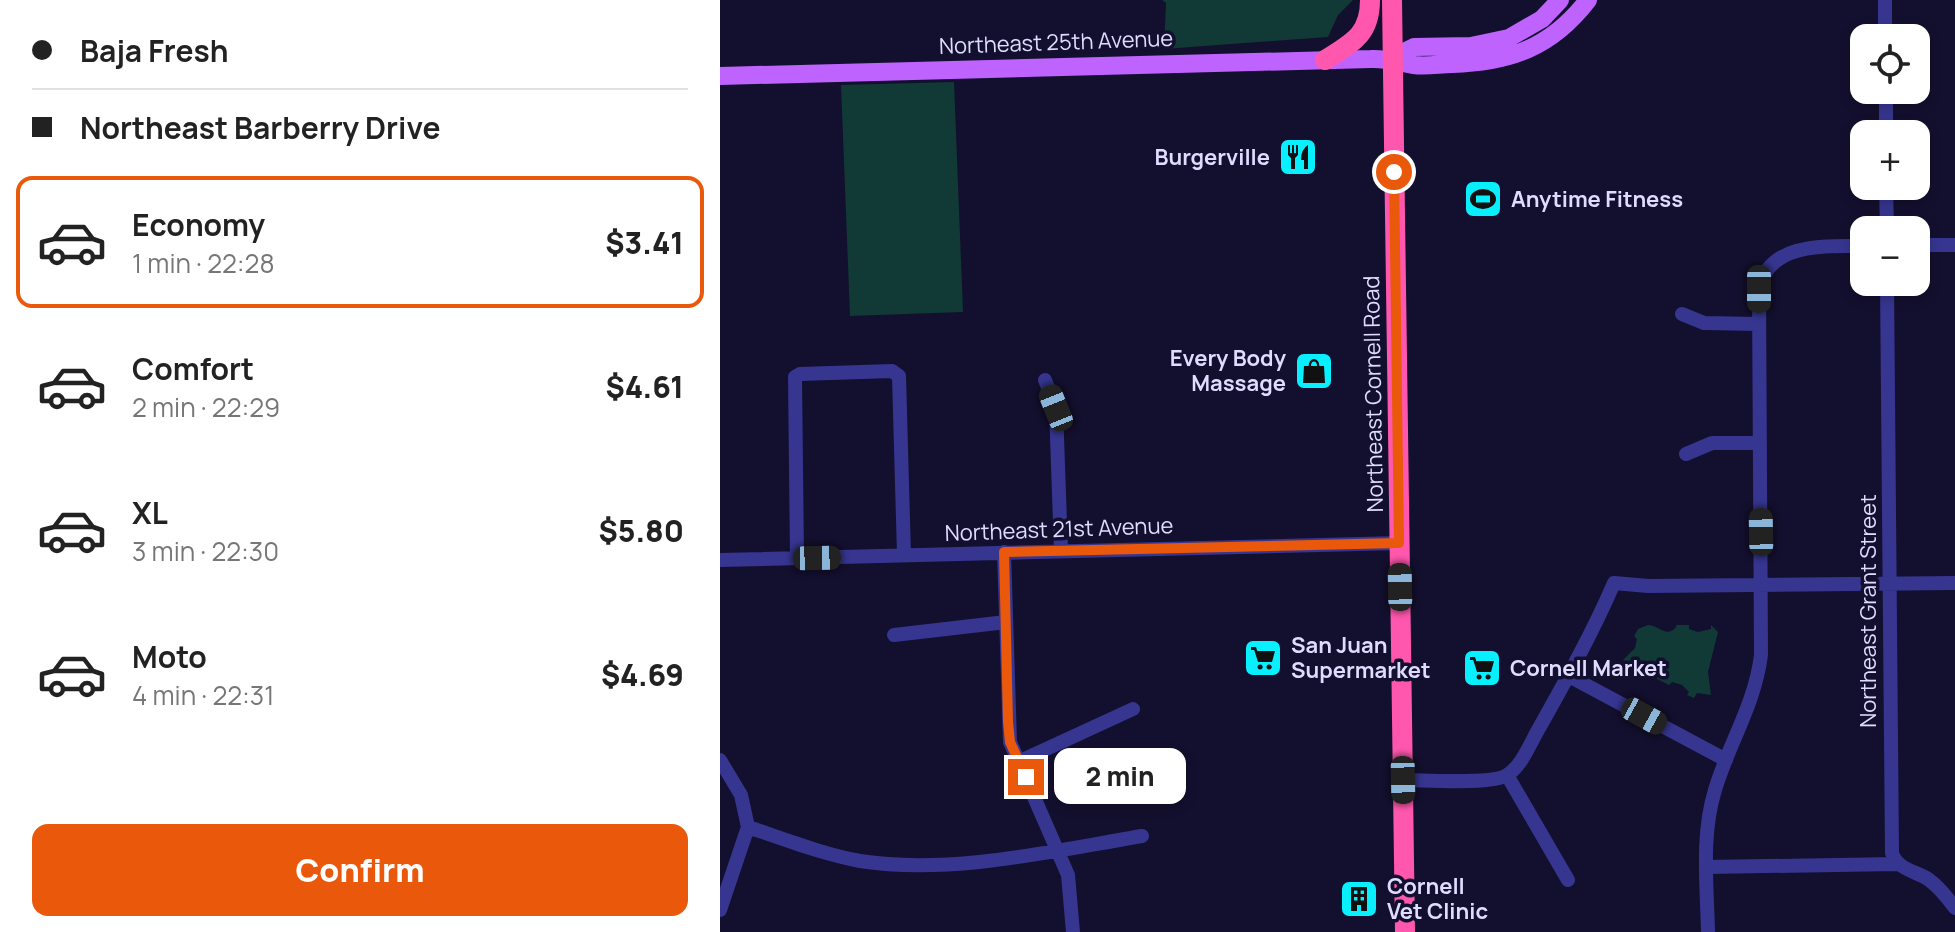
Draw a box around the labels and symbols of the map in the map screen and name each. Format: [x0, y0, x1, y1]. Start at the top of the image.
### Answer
street label: Northeast 25th Avenue [938, 23, 1174, 61]
restaurant icon: Burgerville [1277, 136, 1319, 178]
place label: Burgerville [1155, 142, 1270, 172]
route start [1376, 154, 1412, 190]
sports icon: Anytime Fitness [1462, 178, 1504, 220]
place label: Anytime Fitness [1511, 184, 1683, 214]
car [1747, 265, 1771, 313]
street label: Northeast Cornell Road [1356, 275, 1390, 513]
place label: Every Body Massage [1170, 343, 1287, 398]
shop icon: Every Body Massage [1293, 350, 1335, 392]
car [1036, 381, 1076, 435]
street label: Northeast Grant Street [1853, 494, 1883, 728]
car [1749, 508, 1773, 556]
street label: Northeast 21st Avenue [944, 510, 1174, 548]
car [793, 546, 841, 570]
car [1388, 563, 1412, 611]
place label: San Juan Supermarket [1291, 630, 1430, 685]
supermarket icon: San Juan Supermarket [1242, 637, 1284, 679]
supermarket icon: Cornell Market [1461, 647, 1503, 689]
place label: Cornell Market [1510, 653, 1667, 683]
car [1617, 694, 1671, 738]
callout: 2 min [1054, 749, 1186, 805]
car [1391, 756, 1415, 804]
route end [1008, 759, 1044, 795]
place label: Cornell Vet Clinic [1387, 871, 1488, 926]
building icon: Cornell Vet Clinic [1338, 878, 1380, 920]

